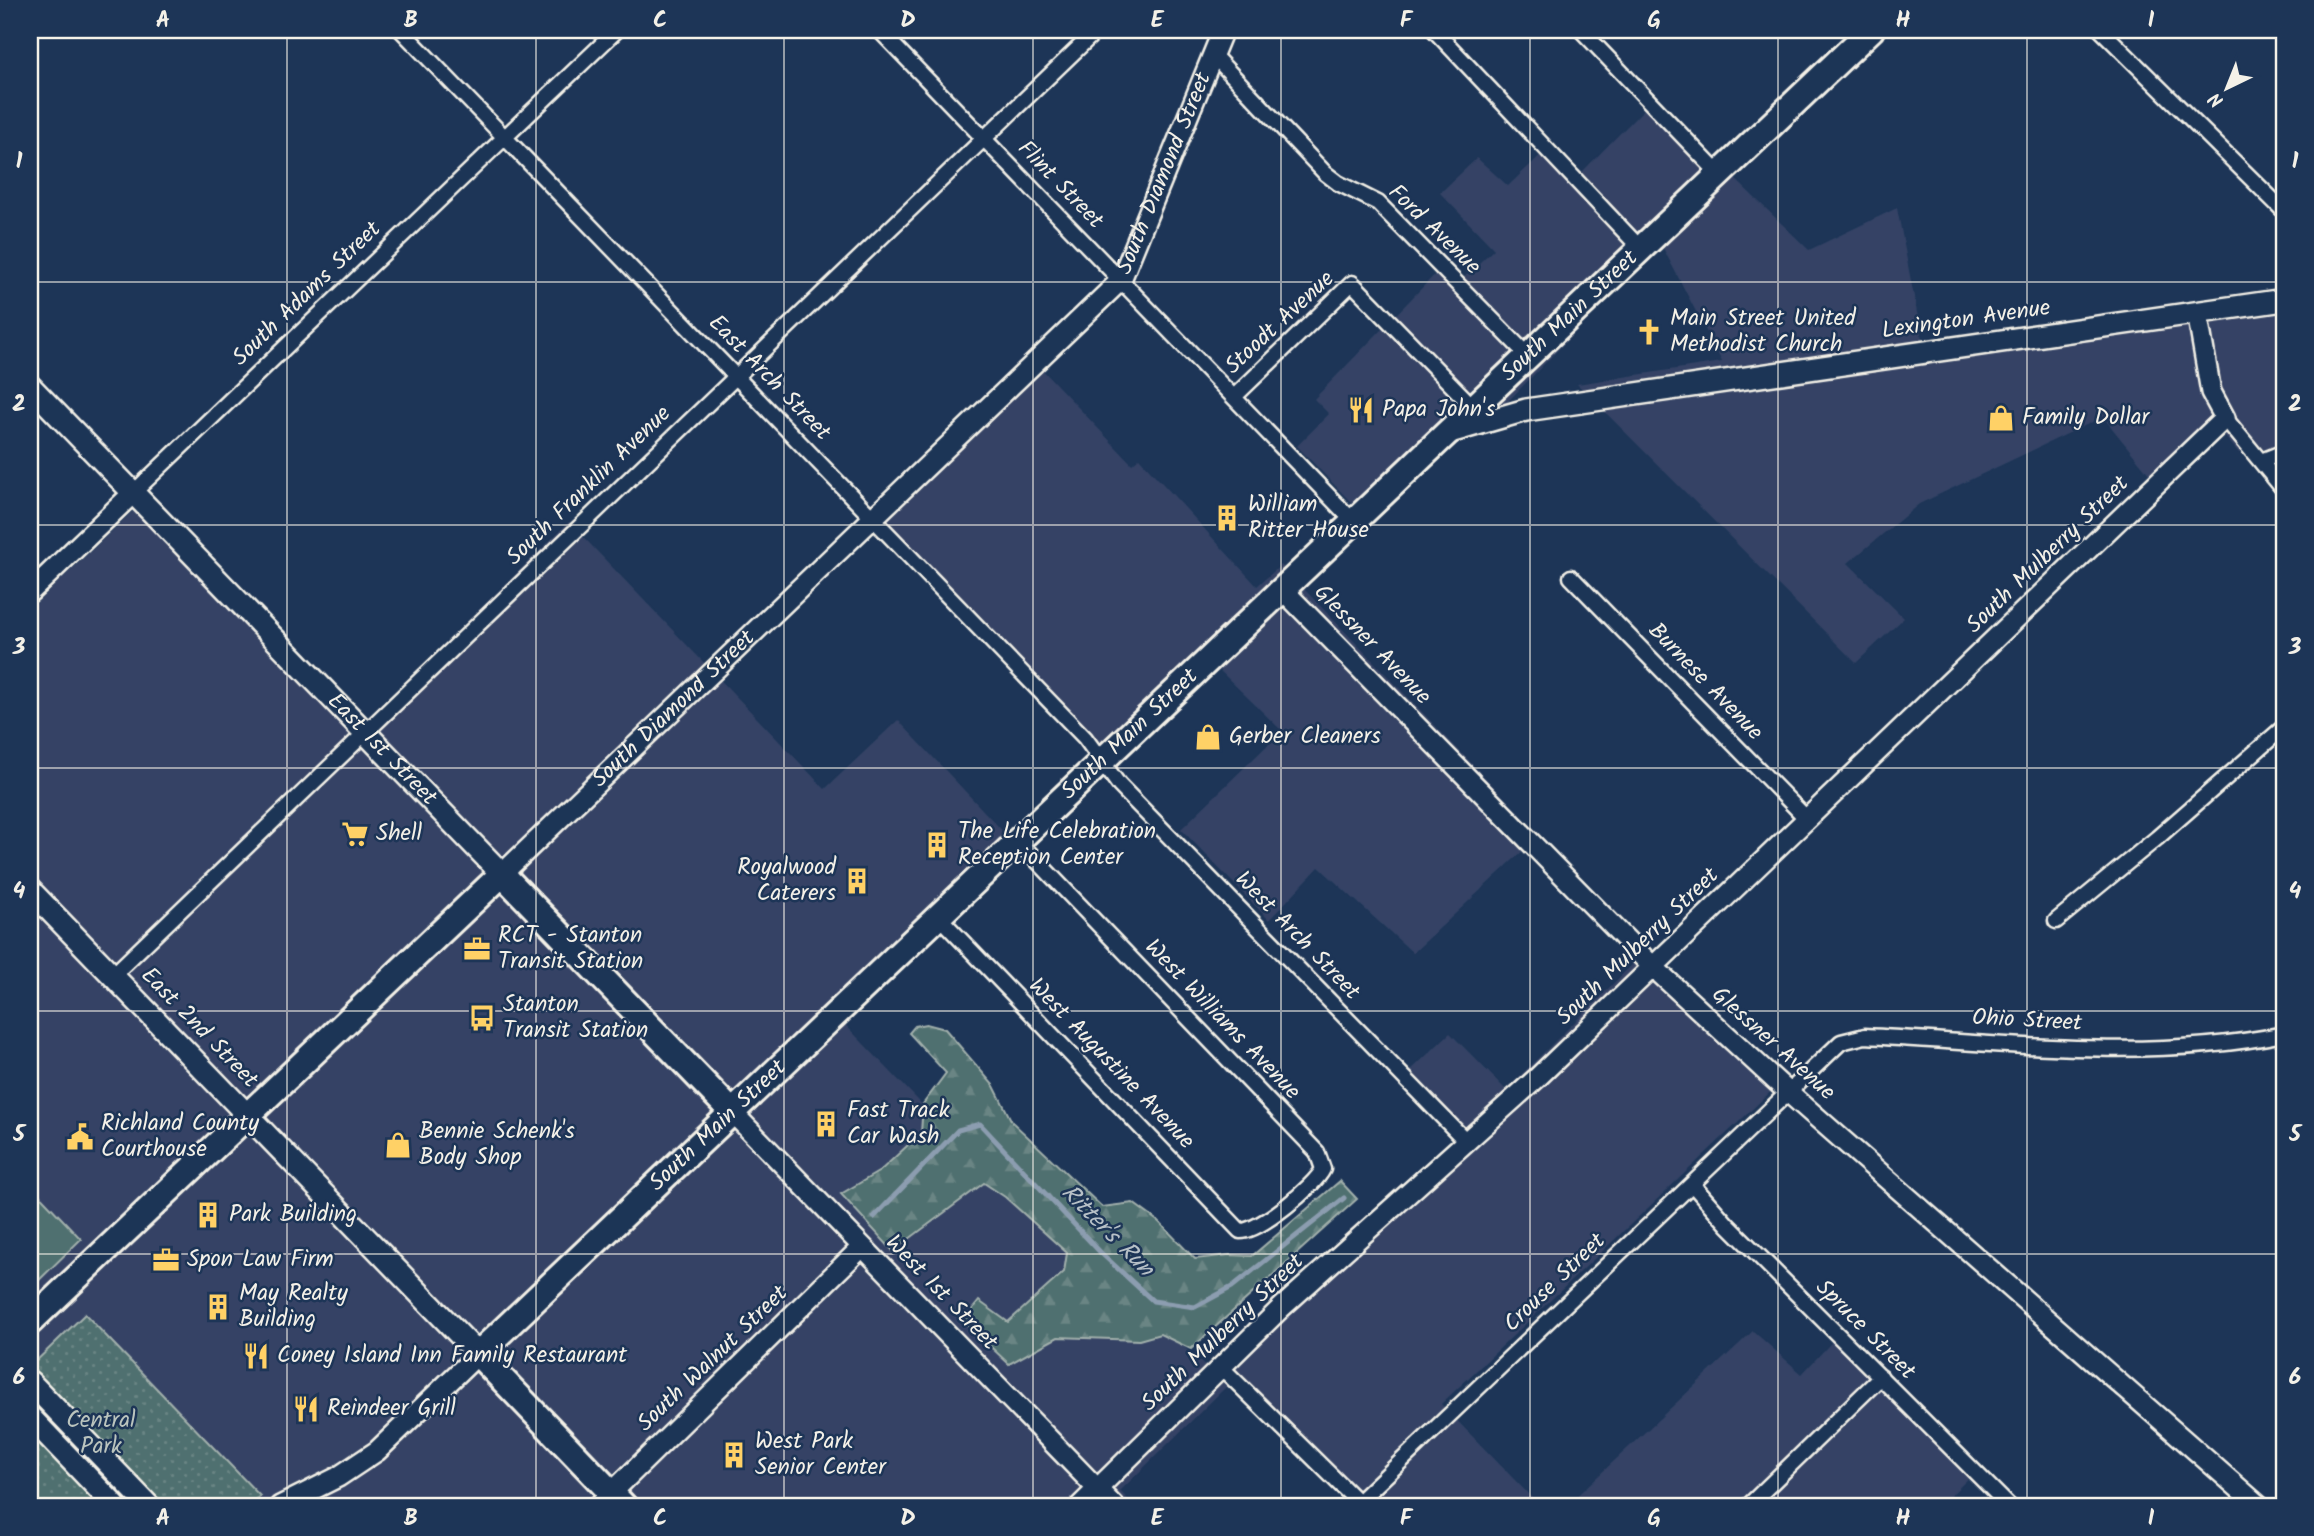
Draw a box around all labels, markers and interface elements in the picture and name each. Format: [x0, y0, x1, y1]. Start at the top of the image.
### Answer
text: A [156, 3, 170, 39]
text: B [404, 3, 418, 39]
text: C [653, 3, 667, 39]
text: D [900, 3, 916, 39]
text: E [1151, 3, 1165, 39]
text: F [1400, 3, 1414, 39]
text: G [1647, 3, 1661, 39]
text: H [1896, 3, 1911, 39]
text: I [2147, 3, 2155, 39]
north arrow [2192, 52, 2262, 122]
street label: South Diamond Street [1107, 66, 1222, 280]
text: N [2202, 84, 2231, 114]
street label: Flint Street [1008, 132, 1113, 239]
text: 1 [16, 144, 23, 180]
text: 1 [2292, 144, 2299, 180]
street label: Ford Avenue [1379, 176, 1489, 284]
street label: South Adams Street [224, 212, 391, 375]
street label: South Main Street [1493, 241, 1648, 391]
street label: Stoodt Avenue [1217, 262, 1343, 384]
street label: Lexington Avenue [1879, 290, 2053, 350]
place label: Main Street United Methodist Church [1670, 301, 1856, 363]
street label: East Arch Street [699, 307, 840, 450]
church icon: Main Street United Methodist Church [1634, 317, 1664, 347]
text: 2 [12, 387, 26, 423]
text: 2 [2288, 387, 2302, 423]
place label: Papa John's [1382, 392, 1495, 428]
restaurant icon: Papa John's [1346, 395, 1376, 425]
street label: South Franklin Avenue [498, 397, 680, 575]
place label: Family Dollar [2022, 400, 2151, 436]
shop icon: Family Dollar [1986, 403, 2016, 433]
street label: South Mulberry Street [1958, 467, 2139, 643]
place label: William Ritter House [1248, 487, 1369, 549]
building icon: William Ritter House [1212, 503, 1242, 533]
street label: Glessner Avenue [1305, 576, 1439, 714]
street label: Burnese Avenue [1639, 614, 1771, 750]
street label: South Diamond Street [584, 621, 765, 797]
text: 3 [12, 630, 26, 666]
text: 3 [2288, 630, 2302, 666]
street label: South Main Street [1053, 659, 1208, 809]
street label: East 1st Street [318, 685, 446, 815]
place label: Gerber Cleaners [1229, 719, 1381, 755]
shop icon: Gerber Cleaners [1193, 722, 1223, 752]
place label: The Life Celebration Reception Center [958, 814, 1156, 876]
place label: Shell [376, 816, 423, 852]
supermarket icon: Shell [340, 819, 370, 849]
building icon: The Life Celebration Reception Center [922, 830, 952, 860]
place label: Royalwood Caterers [737, 850, 837, 912]
street label: South Mulberry Street [1548, 859, 1729, 1035]
street label: West Arch Street [1226, 863, 1369, 1010]
building icon: Royalwood Caterers [842, 866, 872, 896]
text: 4 [13, 874, 26, 910]
text: 4 [2289, 874, 2302, 910]
place label: RCT - Stanton Transit Station [498, 918, 643, 980]
street label: West Williams Avenue [1135, 931, 1309, 1109]
office icon: RCT - Stanton Transit Station [462, 934, 492, 964]
street label: East 2nd Street [132, 959, 267, 1098]
street label: West Augustine Avenue [1019, 970, 1203, 1158]
street label: Glessner Avenue [1703, 978, 1843, 1110]
place label: Stanton Transit Station [503, 987, 648, 1049]
street label: Ohio Street [1971, 1000, 2084, 1042]
bus stop icon: Stanton Transit Station [467, 1003, 497, 1033]
street label: South Main Street [641, 1051, 796, 1200]
place label: Fast Track Car Wash [847, 1093, 950, 1155]
place label: Richland County Courthouse [101, 1106, 259, 1168]
building icon: Fast Track Car Wash [811, 1109, 841, 1139]
place label: Bennie Schenk's Body Shop [419, 1114, 575, 1176]
text: 5 [12, 1117, 27, 1153]
text: 5 [2288, 1117, 2303, 1153]
public building icon: Richland County Courthouse [65, 1122, 95, 1152]
shop icon: Bennie Schenk's Body Shop [383, 1130, 413, 1160]
water label: Ritter's Run [1051, 1175, 1164, 1288]
place label: Park Building [229, 1197, 357, 1233]
building icon: Park Building [193, 1200, 223, 1230]
street label: Crouse Street [1496, 1224, 1615, 1341]
street label: West 1st Street [876, 1227, 1007, 1360]
place label: Spon Law Firm [187, 1242, 334, 1278]
office icon: Spon Law Firm [151, 1245, 181, 1275]
street label: South Mulberry Street [1133, 1245, 1314, 1421]
street label: Spruce Street [1806, 1271, 1924, 1389]
place label: May Realty Building [239, 1276, 348, 1338]
street label: South Walnut Street [629, 1276, 798, 1441]
building icon: May Realty Building [203, 1292, 233, 1322]
place label: Coney Island Inn Family Restaurant [277, 1338, 628, 1374]
restaurant icon: Coney Island Inn Family Restaurant [241, 1341, 271, 1371]
text: 6 [13, 1360, 25, 1396]
text: 6 [2289, 1360, 2301, 1396]
place label: Reindeer Grill [327, 1391, 456, 1427]
restaurant icon: Reindeer Grill [291, 1394, 321, 1424]
park label: Central Park [66, 1403, 136, 1465]
place label: West Park Senior Center [755, 1424, 887, 1486]
building icon: West Park Senior Center [719, 1440, 749, 1470]
text: A [156, 1501, 170, 1536]
text: B [404, 1501, 418, 1536]
text: C [653, 1501, 667, 1536]
text: D [900, 1501, 916, 1536]
text: E [1151, 1501, 1165, 1536]
text: F [1400, 1501, 1414, 1536]
text: G [1647, 1501, 1661, 1536]
text: H [1896, 1501, 1911, 1536]
text: I [2147, 1501, 2155, 1536]

